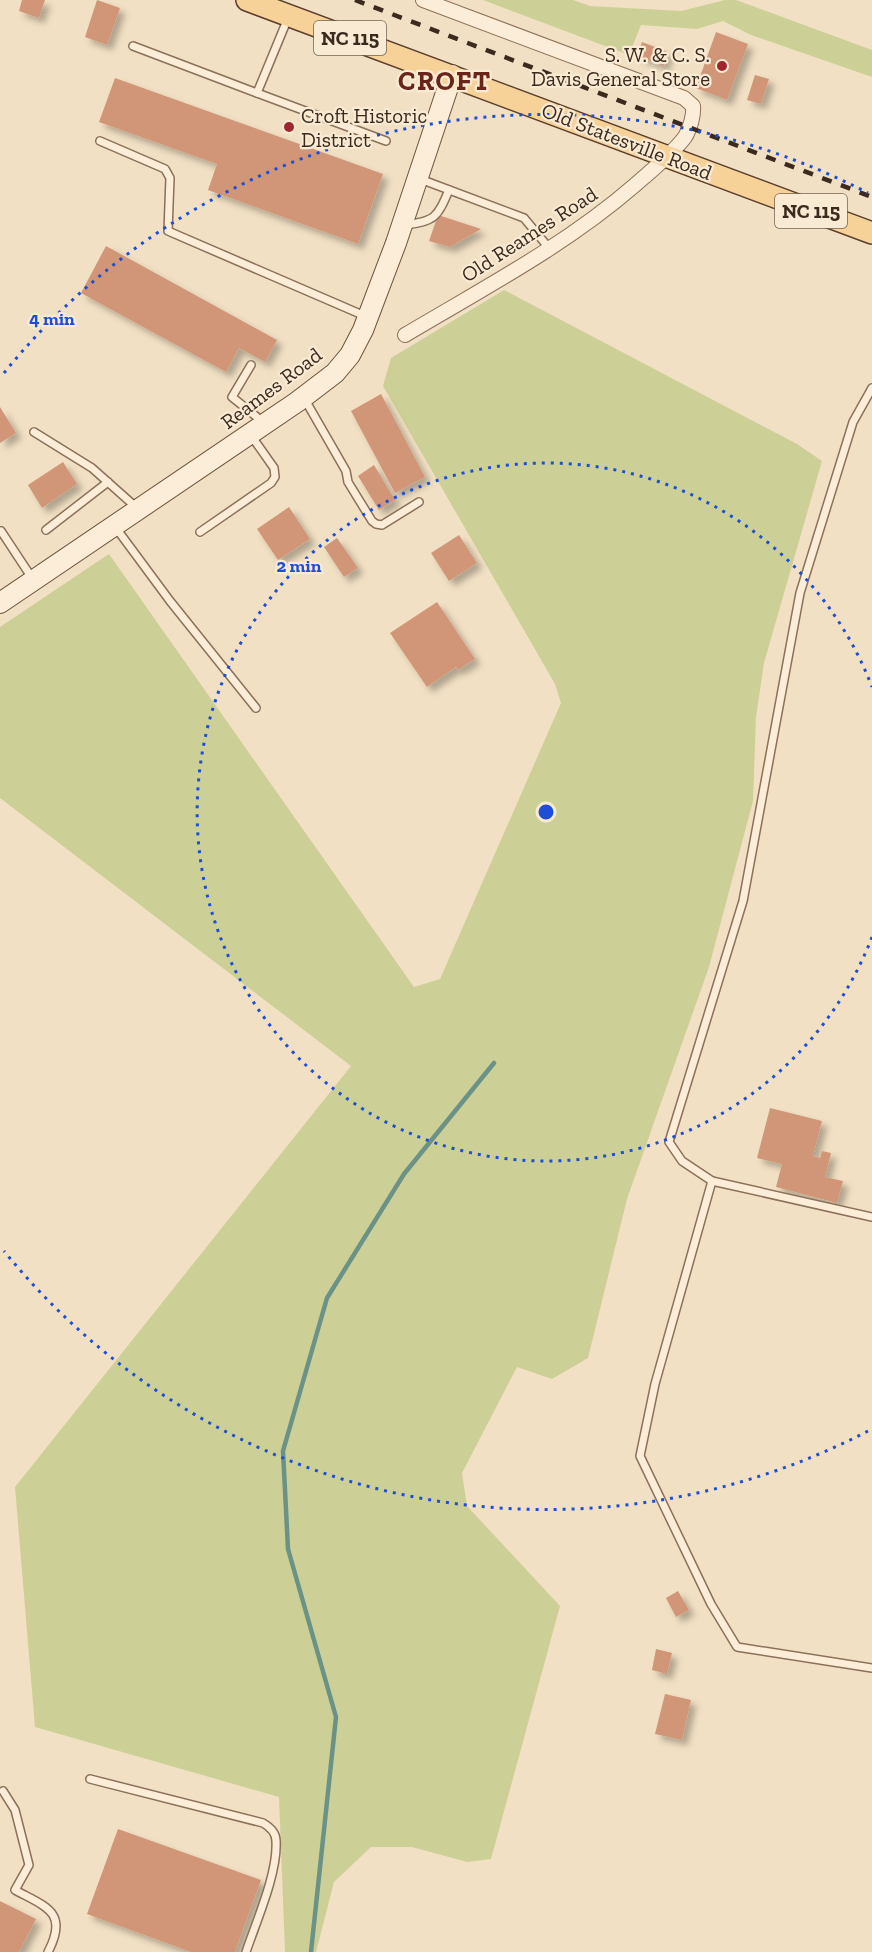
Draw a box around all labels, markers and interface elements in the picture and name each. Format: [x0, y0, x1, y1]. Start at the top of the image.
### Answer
road number: NC 115 [314, 21, 386, 55]
place label: S. W. & C. S. Davis General Store [531, 42, 710, 91]
marker: S. W. & C. S. Davis General Store [715, 59, 729, 73]
district label: CROFT [398, 65, 492, 97]
street label: Old Statesville Road [538, 97, 716, 185]
place label: Croft Historic District [301, 103, 427, 152]
marker: Croft Historic District [282, 120, 296, 134]
street label: Old Reames Road [456, 181, 602, 287]
road number: NC 115 [775, 194, 847, 228]
text: 4 min [29, 308, 75, 330]
street label: Reames Road [216, 342, 327, 434]
text: 2 min [277, 555, 322, 577]
centre of rings [536, 802, 556, 822]

